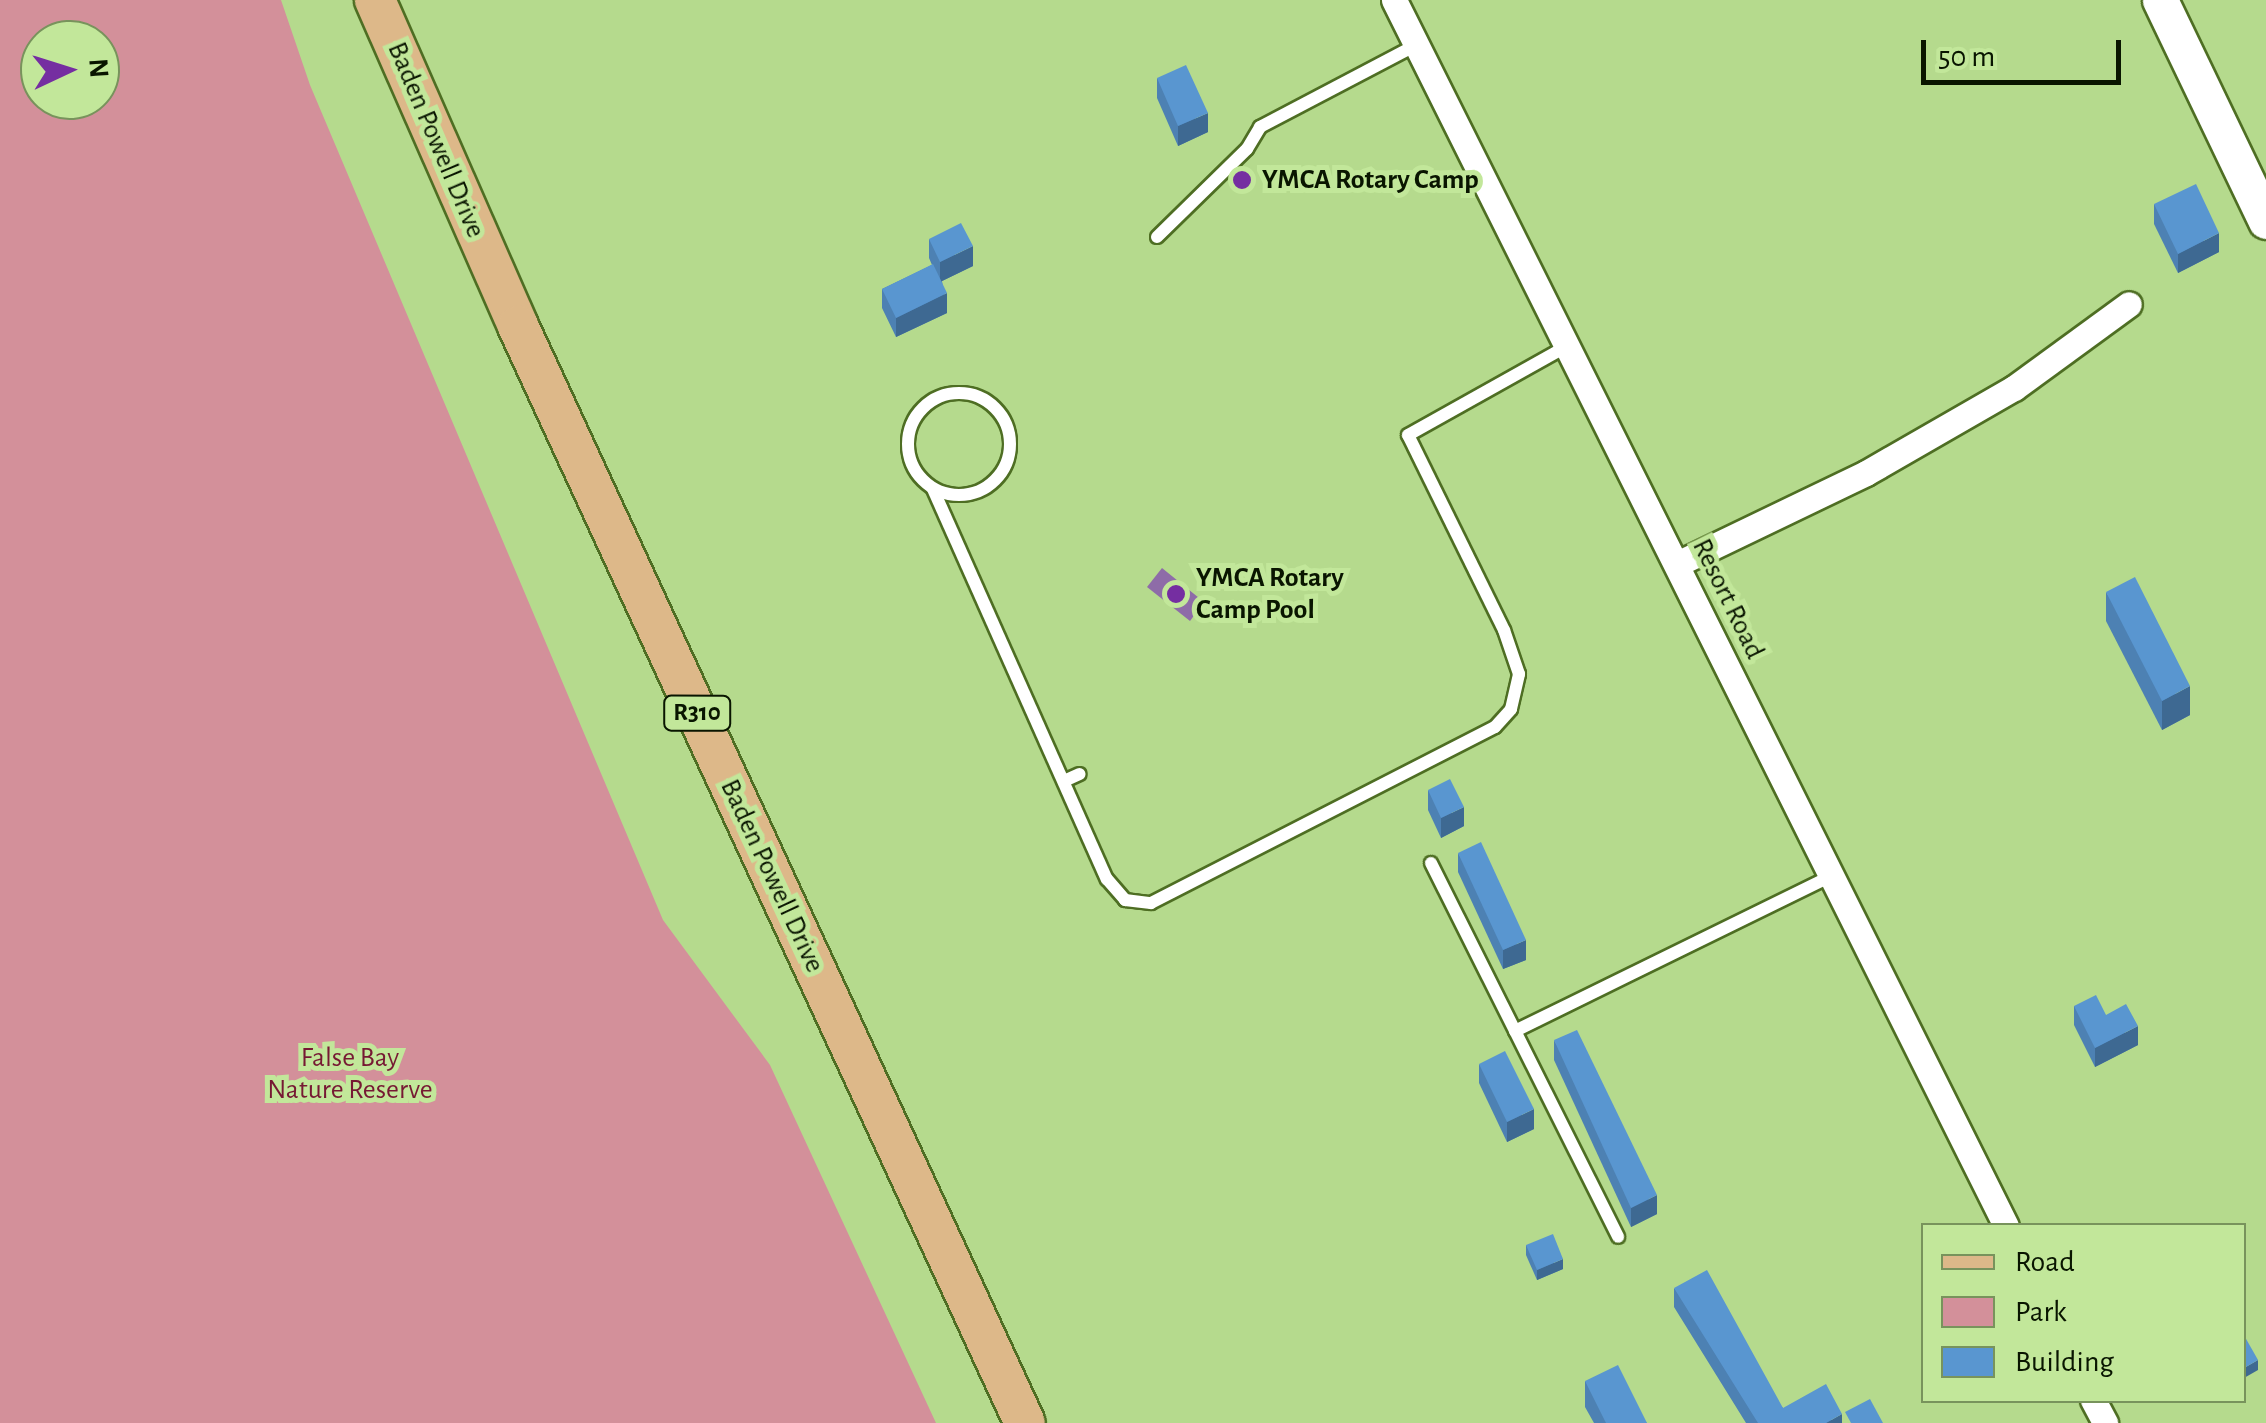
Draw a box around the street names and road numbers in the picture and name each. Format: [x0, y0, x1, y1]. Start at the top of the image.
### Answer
street label: Baden Powell Drive [380, 37, 492, 243]
street label: Resort Road [1685, 533, 1771, 665]
road number: R310 [662, 693, 732, 733]
street label: Baden Powell Drive [713, 774, 831, 978]

